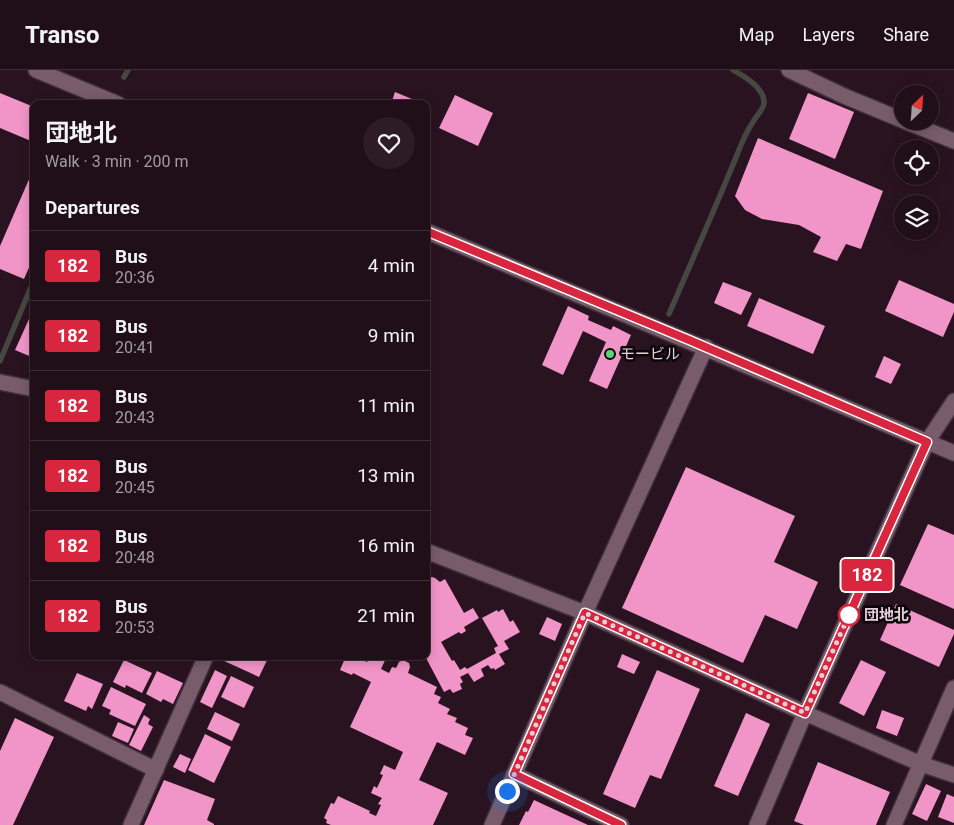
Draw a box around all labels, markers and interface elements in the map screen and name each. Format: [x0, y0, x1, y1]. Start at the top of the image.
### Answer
text: Transo [25, 21, 100, 49]
text: Map [739, 24, 774, 45]
text: Layers [802, 24, 855, 45]
text: Share [883, 24, 929, 45]
north arrow [894, 85, 939, 130]
map controls [894, 85, 939, 240]
button: heart [363, 117, 415, 169]
text: 団地北 [45, 119, 117, 147]
button: locate [894, 140, 939, 185]
text: Walk · 3 min · 200 m [45, 152, 189, 171]
button: layers [894, 195, 939, 240]
text: Departures [45, 196, 140, 219]
text: Bus [115, 245, 148, 268]
text: 4 min [368, 254, 415, 277]
text: 182 [57, 255, 88, 276]
text: 20:36 [115, 268, 155, 287]
text: Bus [115, 315, 148, 338]
text: 9 min [368, 324, 415, 347]
text: 182 [57, 325, 88, 346]
text: 20:41 [115, 338, 155, 357]
place label: モービル [620, 345, 680, 363]
marker: モービル [604, 348, 616, 360]
text: Bus [115, 385, 148, 408]
text: 11 min [357, 394, 415, 417]
text: 182 [57, 395, 88, 416]
text: 20:43 [115, 408, 155, 427]
text: Bus [115, 455, 148, 478]
text: 13 min [357, 464, 415, 487]
text: 182 [57, 465, 88, 486]
text: 20:45 [115, 478, 155, 497]
text: Bus [115, 525, 148, 548]
text: 16 min [357, 534, 415, 557]
text: 182 [57, 535, 88, 556]
text: 20:48 [115, 548, 155, 567]
line badge: 182 [838, 559, 896, 591]
text: 182 [852, 564, 882, 585]
text: Bus [115, 595, 148, 618]
text: 21 min [357, 604, 415, 627]
marker: 団地北 [838, 604, 860, 626]
text: 182 [57, 605, 88, 626]
place label: 団地北 [864, 606, 909, 624]
text: 20:53 [115, 618, 155, 637]
your location [495, 779, 520, 804]

